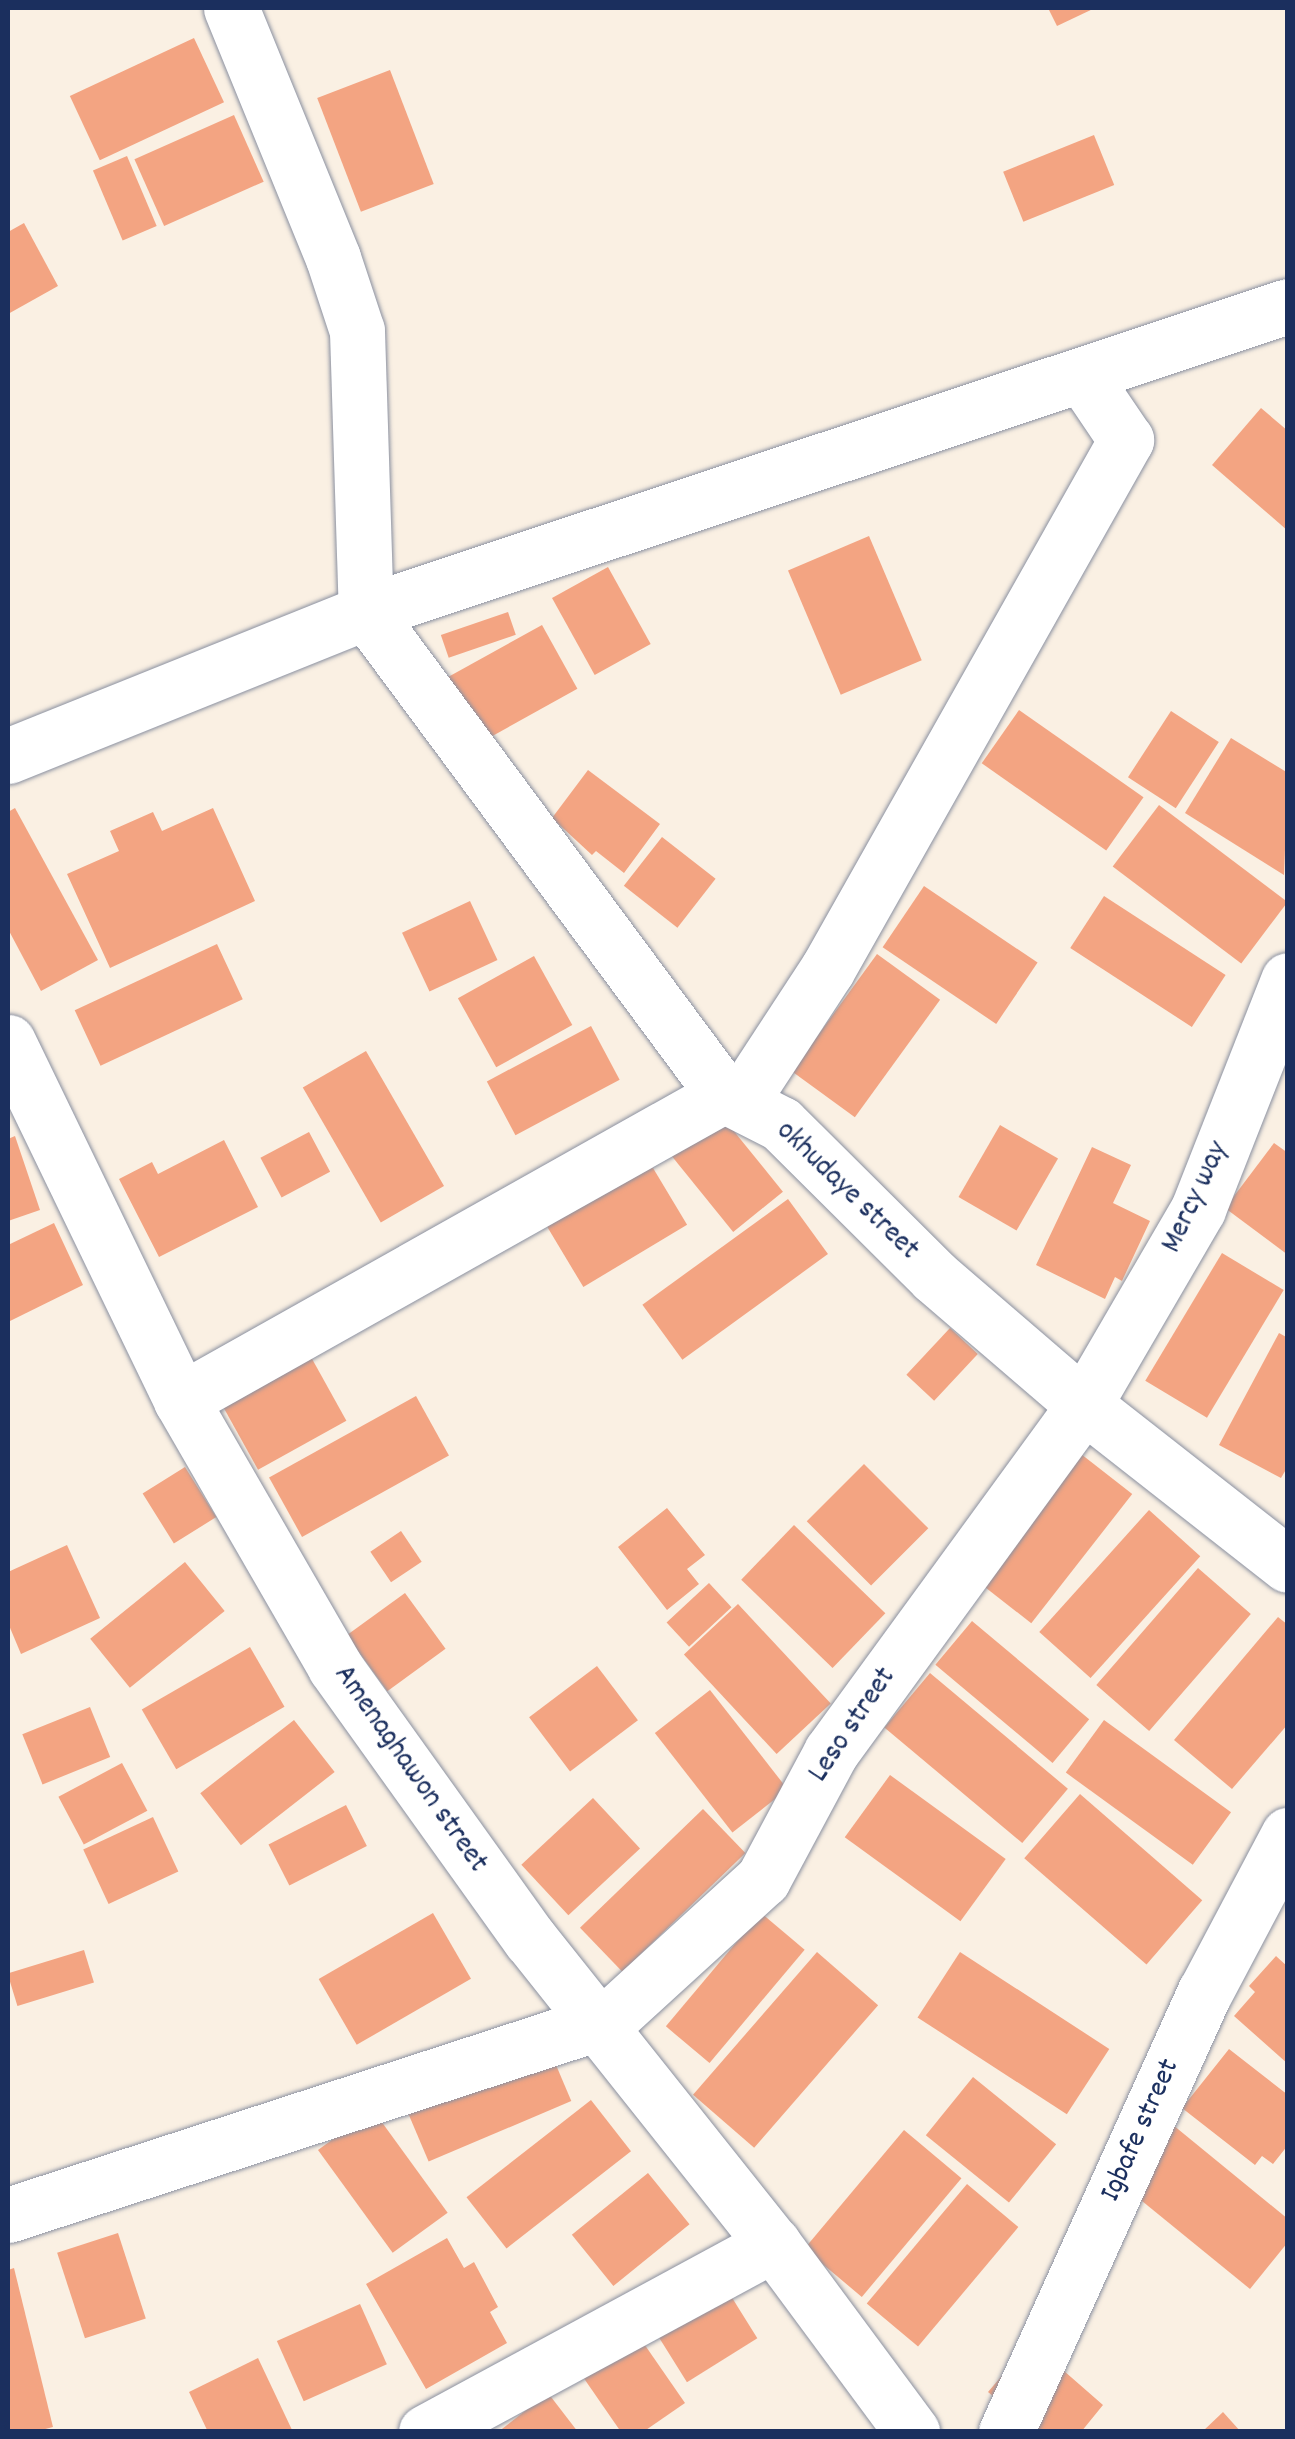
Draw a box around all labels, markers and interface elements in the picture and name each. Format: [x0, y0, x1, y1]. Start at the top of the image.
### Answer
street label: okhudaye street [767, 1115, 925, 1269]
street label: Mercy way [1156, 1137, 1238, 1259]
street label: Amenaghawon street [324, 1659, 494, 1881]
street label: Leso street [803, 1662, 905, 1790]
street label: Igbafe street [1095, 2054, 1189, 2208]

